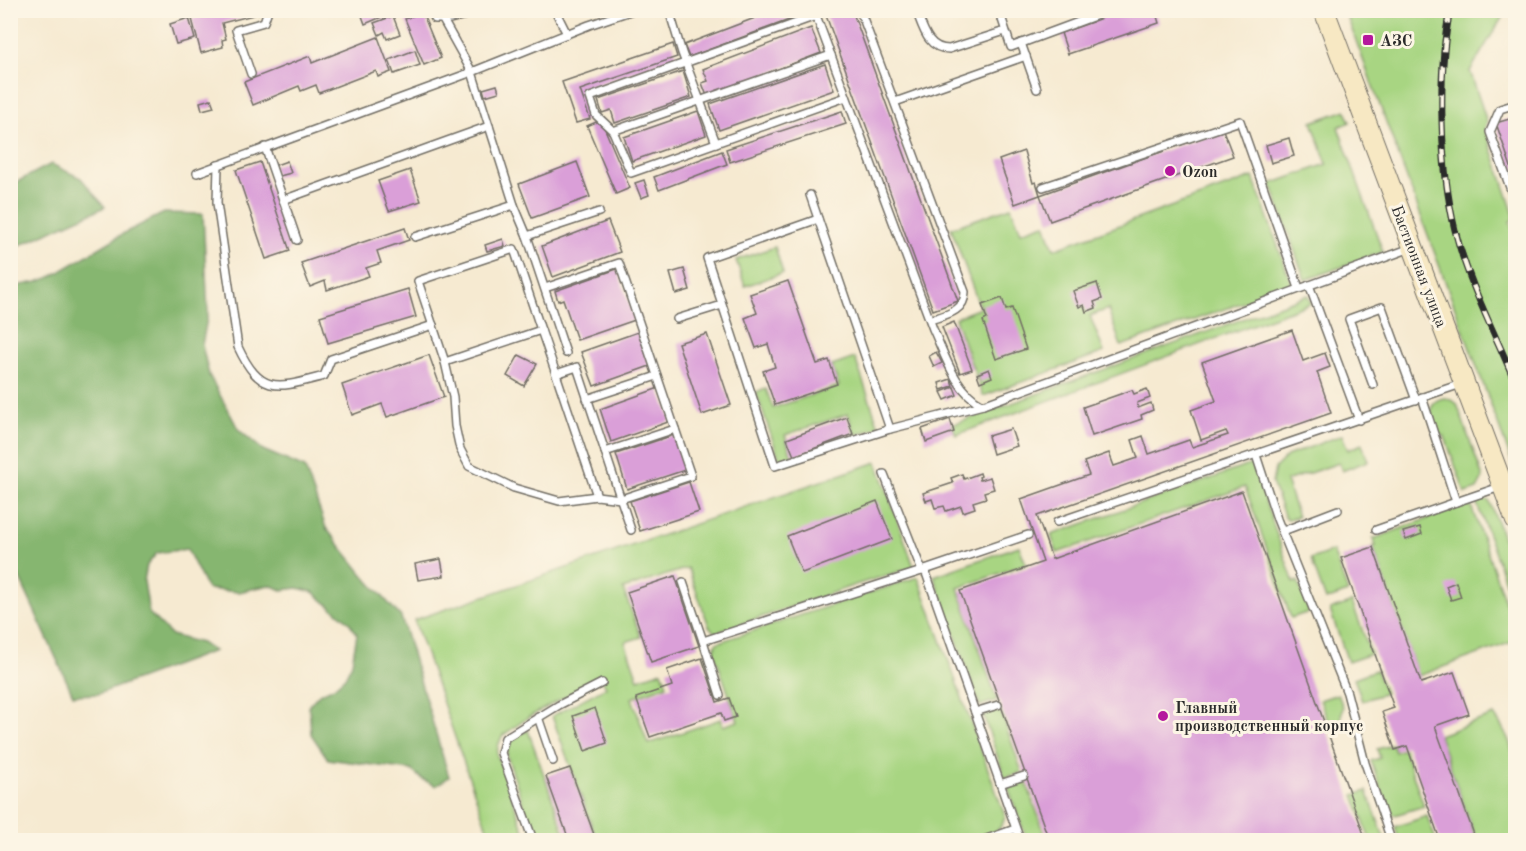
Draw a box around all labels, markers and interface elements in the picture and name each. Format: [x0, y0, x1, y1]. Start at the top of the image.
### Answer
marker: АЗС [1361, 33, 1375, 47]
place label: АЗС [1380, 34, 1412, 50]
marker: Ozon [1163, 164, 1177, 178]
place label: Ozon [1182, 165, 1218, 181]
street label: Бастионная улица [1387, 203, 1449, 330]
place label: Главный производственный корпус [1175, 701, 1364, 735]
marker: Главный производственный корпус [1156, 709, 1170, 723]

